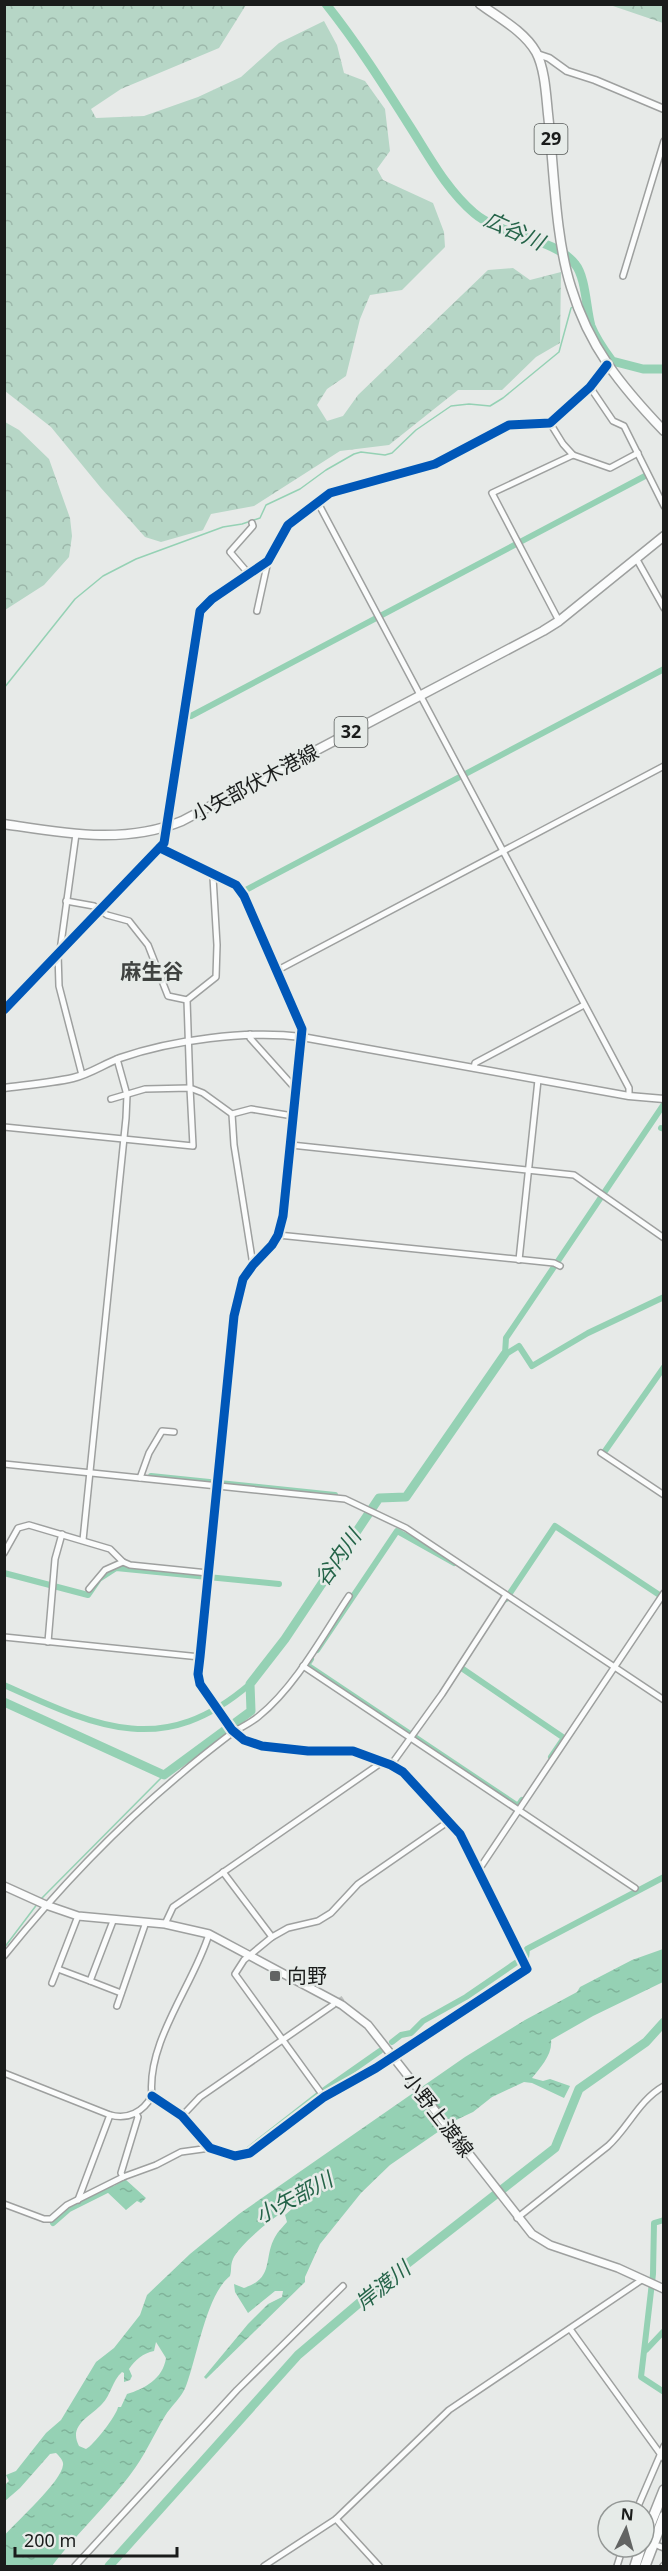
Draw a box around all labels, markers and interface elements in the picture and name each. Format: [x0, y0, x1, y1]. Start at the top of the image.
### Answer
road number: 29 [534, 124, 568, 154]
water label: 広谷川 [480, 204, 551, 257]
road number: 32 [334, 717, 368, 747]
street label: 小矢部伏木港線 [187, 738, 323, 827]
district label: 麻生谷 [121, 957, 184, 985]
water label: 谷内川 [308, 1522, 368, 1591]
place label: 向野 [287, 1962, 327, 1989]
marker: 向野 [268, 1969, 282, 1983]
street label: 小野上渡線 [397, 2067, 480, 2162]
water label: 小矢部川 [250, 2164, 339, 2229]
water label: 岸渡川 [349, 2253, 417, 2316]
north arrow [596, 2499, 656, 2559]
text: N [620, 2503, 635, 2526]
scale bar [15, 2520, 177, 2558]
text: 200 m [24, 2528, 76, 2552]

